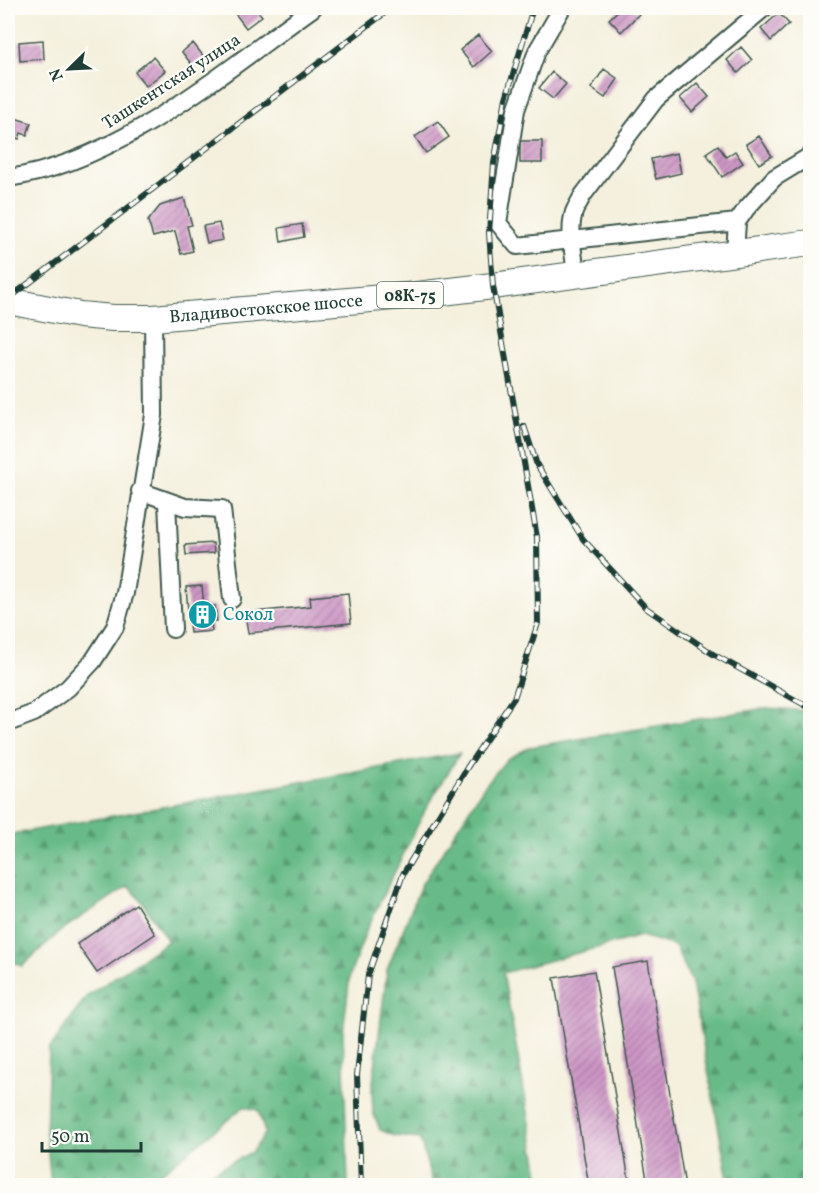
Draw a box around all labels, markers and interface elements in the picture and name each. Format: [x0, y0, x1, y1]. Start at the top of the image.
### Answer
street label: Ташкентская улица [98, 28, 246, 136]
north arrow [39, 39, 99, 99]
text: N [45, 64, 70, 84]
road number: 08К-75 [377, 282, 443, 308]
street label: Владивостокское шоссе [168, 289, 364, 331]
building icon: Сокол [186, 598, 218, 630]
place label: Сокол [223, 603, 273, 628]
scale bar [42, 1115, 141, 1153]
text: 50 m [51, 1125, 90, 1150]

